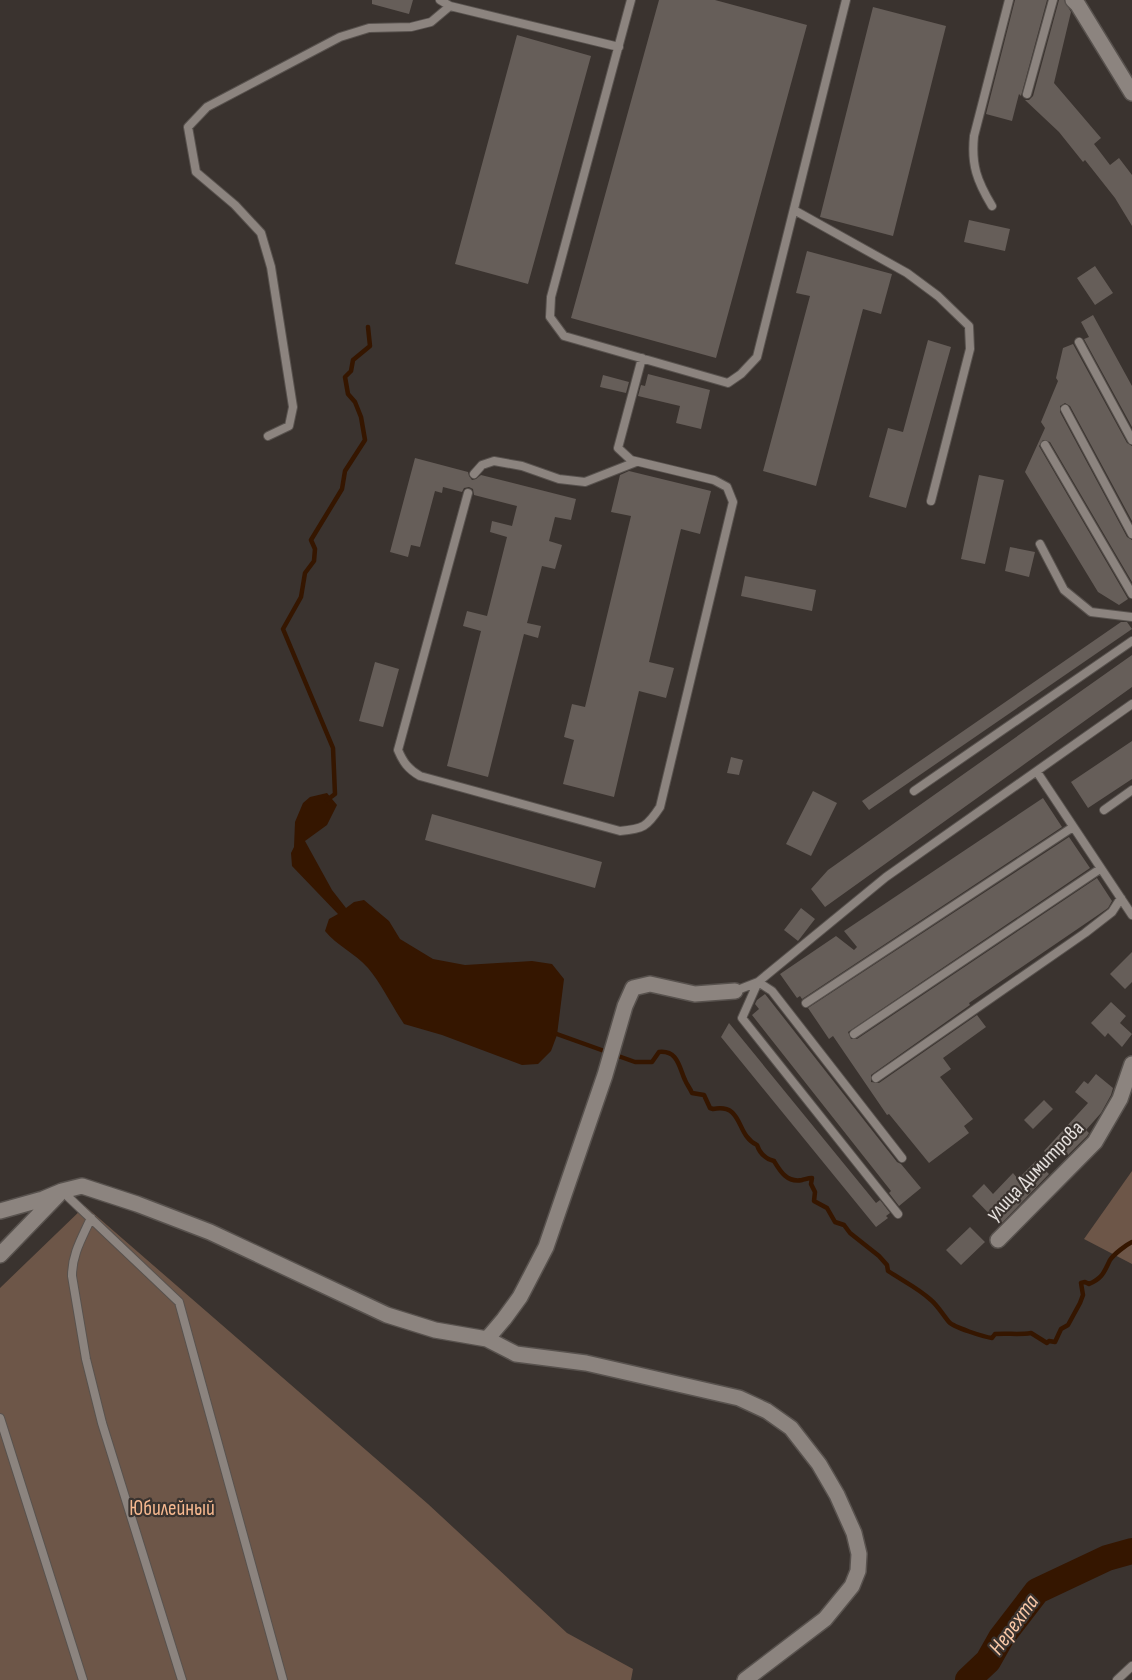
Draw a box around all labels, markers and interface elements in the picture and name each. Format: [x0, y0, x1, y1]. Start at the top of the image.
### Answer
street label: улица Димитрова [981, 1116, 1089, 1226]
park label: Юбилейный [129, 1496, 215, 1521]
water label: Нерехта [983, 1590, 1045, 1660]

